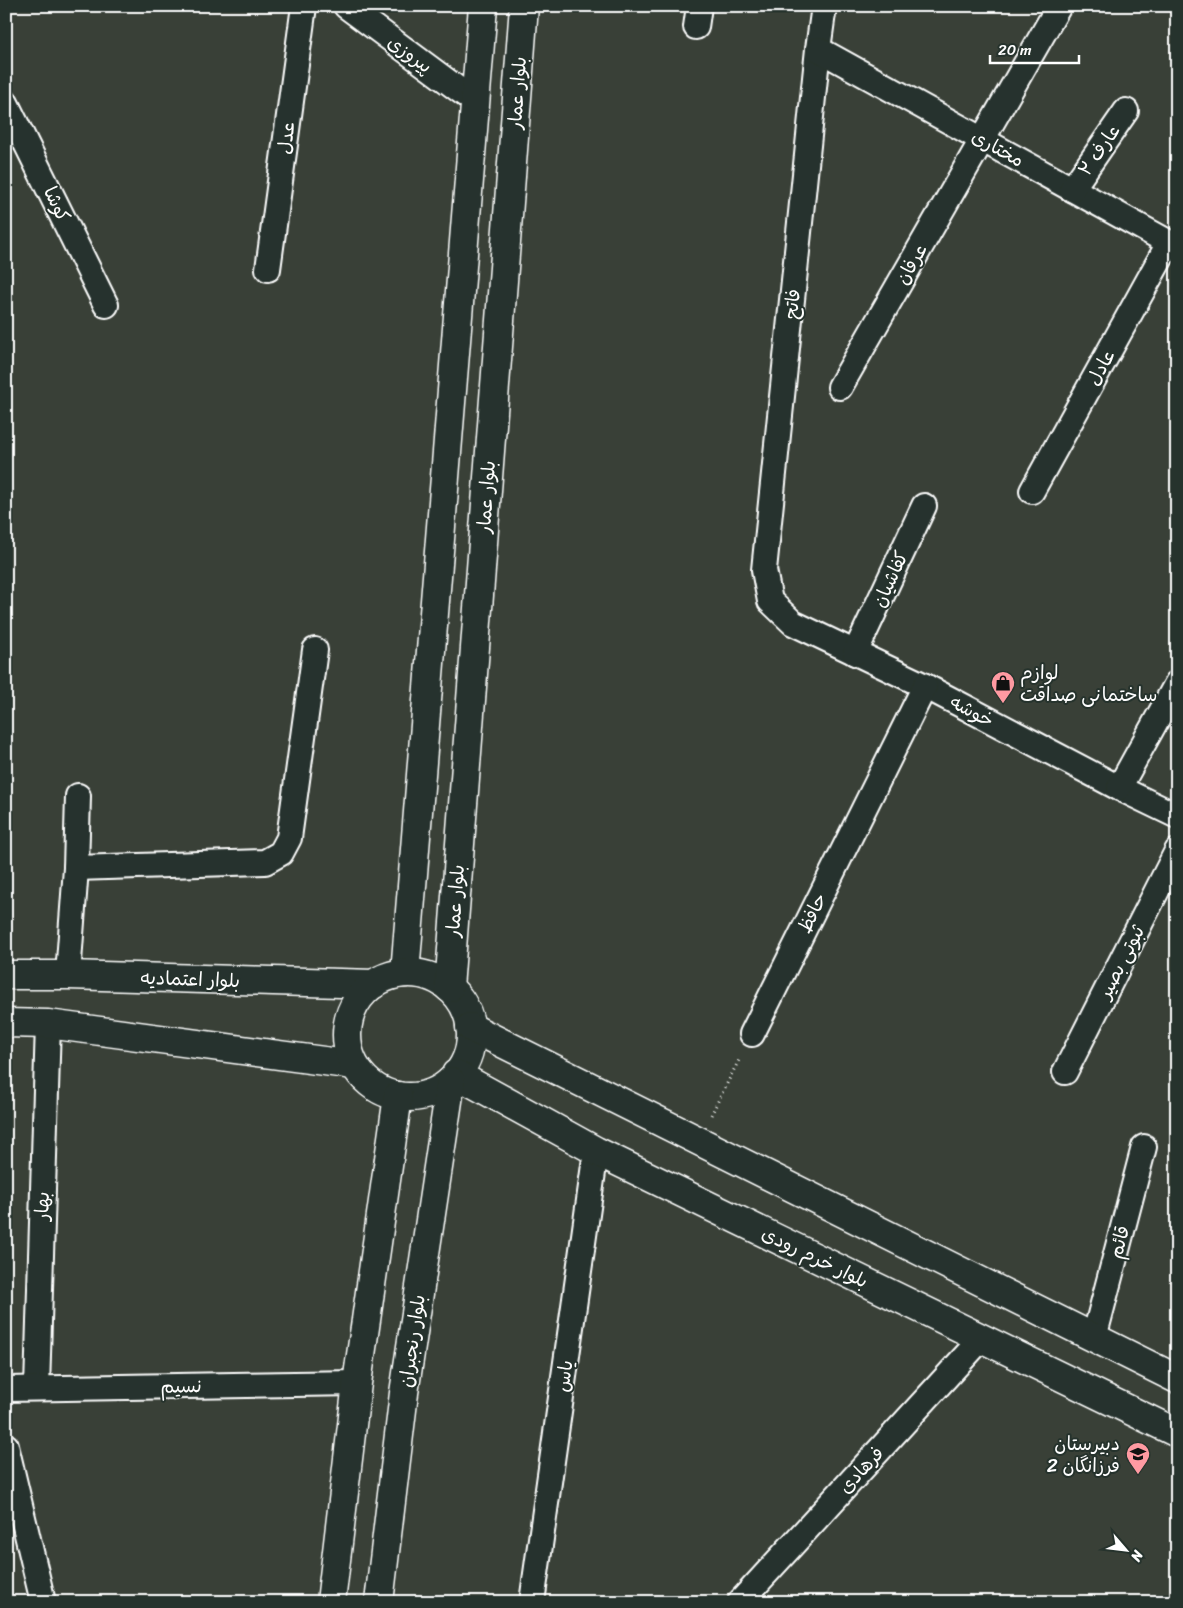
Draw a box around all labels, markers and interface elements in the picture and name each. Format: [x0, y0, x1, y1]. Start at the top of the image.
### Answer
street label: پیروزی [380, 26, 440, 82]
scale bar [990, 32, 1079, 64]
text: 20 m [998, 37, 1032, 63]
street label: بلوار عمار [498, 55, 536, 132]
street label: عارف ۲ [1069, 117, 1129, 183]
street label: عدل [267, 120, 305, 156]
street label: مختاری [965, 120, 1031, 176]
street label: کوشا [34, 180, 80, 228]
street label: عرفان [886, 237, 936, 291]
street label: فاتح [774, 287, 810, 321]
street label: عادل [1077, 342, 1125, 392]
street label: بلوار عمار [467, 459, 505, 536]
street label: کفاشیان [862, 545, 918, 613]
place label: لوازم ساختمانی صداقت [1020, 656, 1157, 711]
shop icon: لوازم ساختمانی صداقت [990, 670, 1016, 704]
street label: خوشه [944, 686, 1000, 736]
street label: بلوار عمار [436, 863, 474, 940]
street label: حافظ [788, 887, 836, 939]
street label: ثبوتی بصیر [1087, 919, 1154, 1007]
street label: بلوار اعتمادیه [139, 961, 241, 997]
street label: بهار [25, 1191, 59, 1223]
street label: بلوار خرم رودی [756, 1217, 874, 1297]
street label: قائم [1099, 1222, 1139, 1262]
street label: بلوار رنجبران [389, 1292, 435, 1390]
street label: یاس [545, 1358, 583, 1394]
street label: نسیم [160, 1369, 202, 1403]
place label: دبیرستان فرزانگان 2 [1047, 1427, 1120, 1482]
street label: فرهادی [830, 1438, 892, 1502]
school or university icon: دبیرستان فرزانگان 2 [1125, 1441, 1151, 1475]
north arrow [1100, 1526, 1150, 1576]
text: N [1124, 1545, 1151, 1566]

